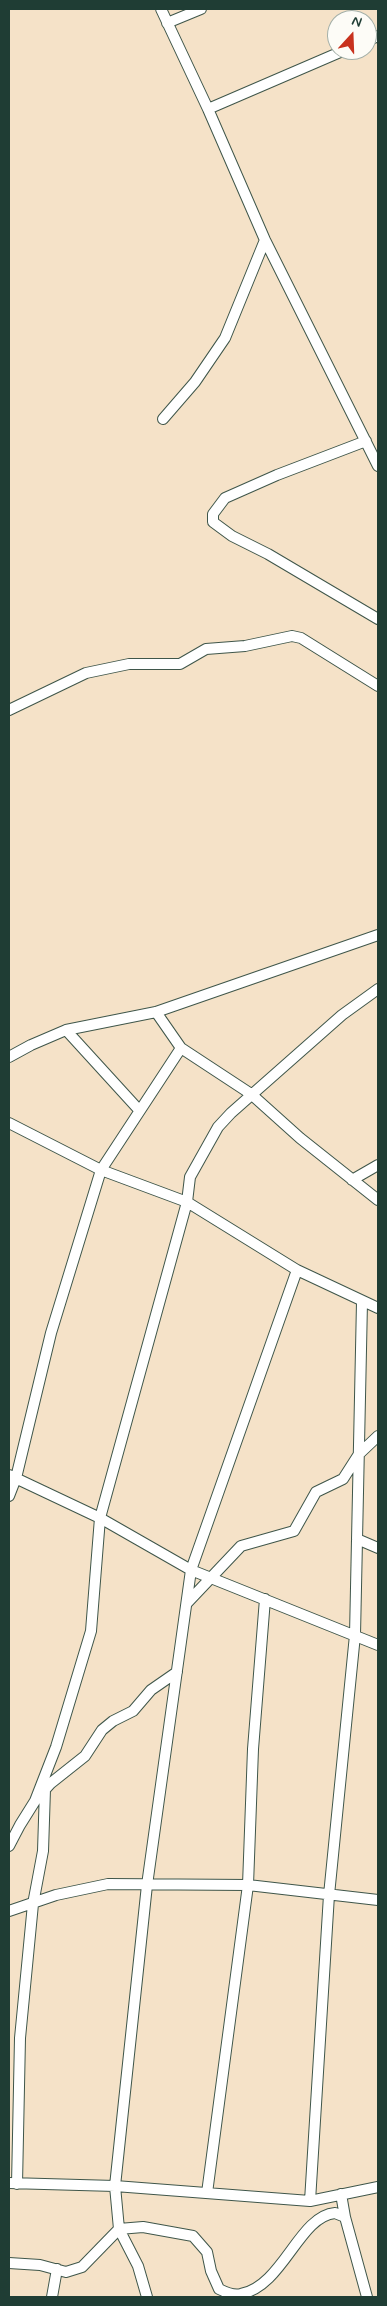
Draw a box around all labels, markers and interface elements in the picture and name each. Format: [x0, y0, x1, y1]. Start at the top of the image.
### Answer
north arrow [327, 10, 377, 60]
text: N [349, 12, 364, 32]

